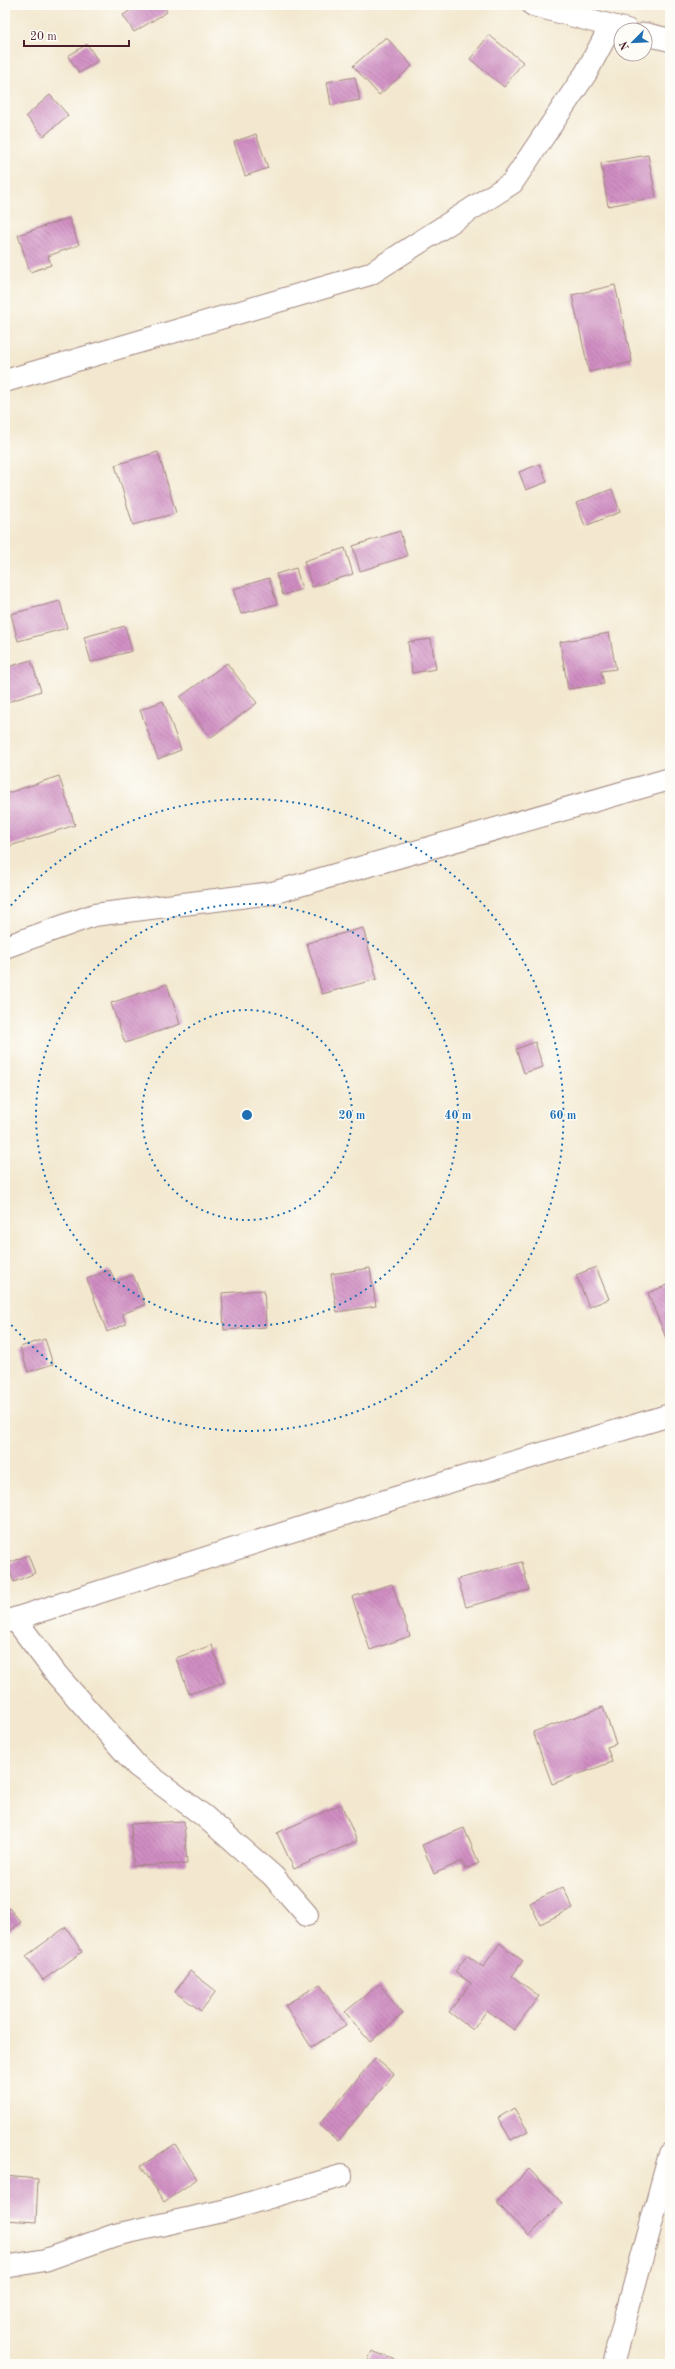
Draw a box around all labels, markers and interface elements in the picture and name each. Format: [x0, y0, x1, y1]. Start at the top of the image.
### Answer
scale bar [24, 22, 129, 48]
north arrow [613, 22, 653, 62]
text: 20 m [30, 31, 57, 43]
text: N [618, 39, 632, 52]
centre of rings [240, 1108, 254, 1122]
text: 20 m [339, 1110, 366, 1122]
text: 40 m [445, 1110, 472, 1122]
text: 60 m [550, 1110, 577, 1122]

